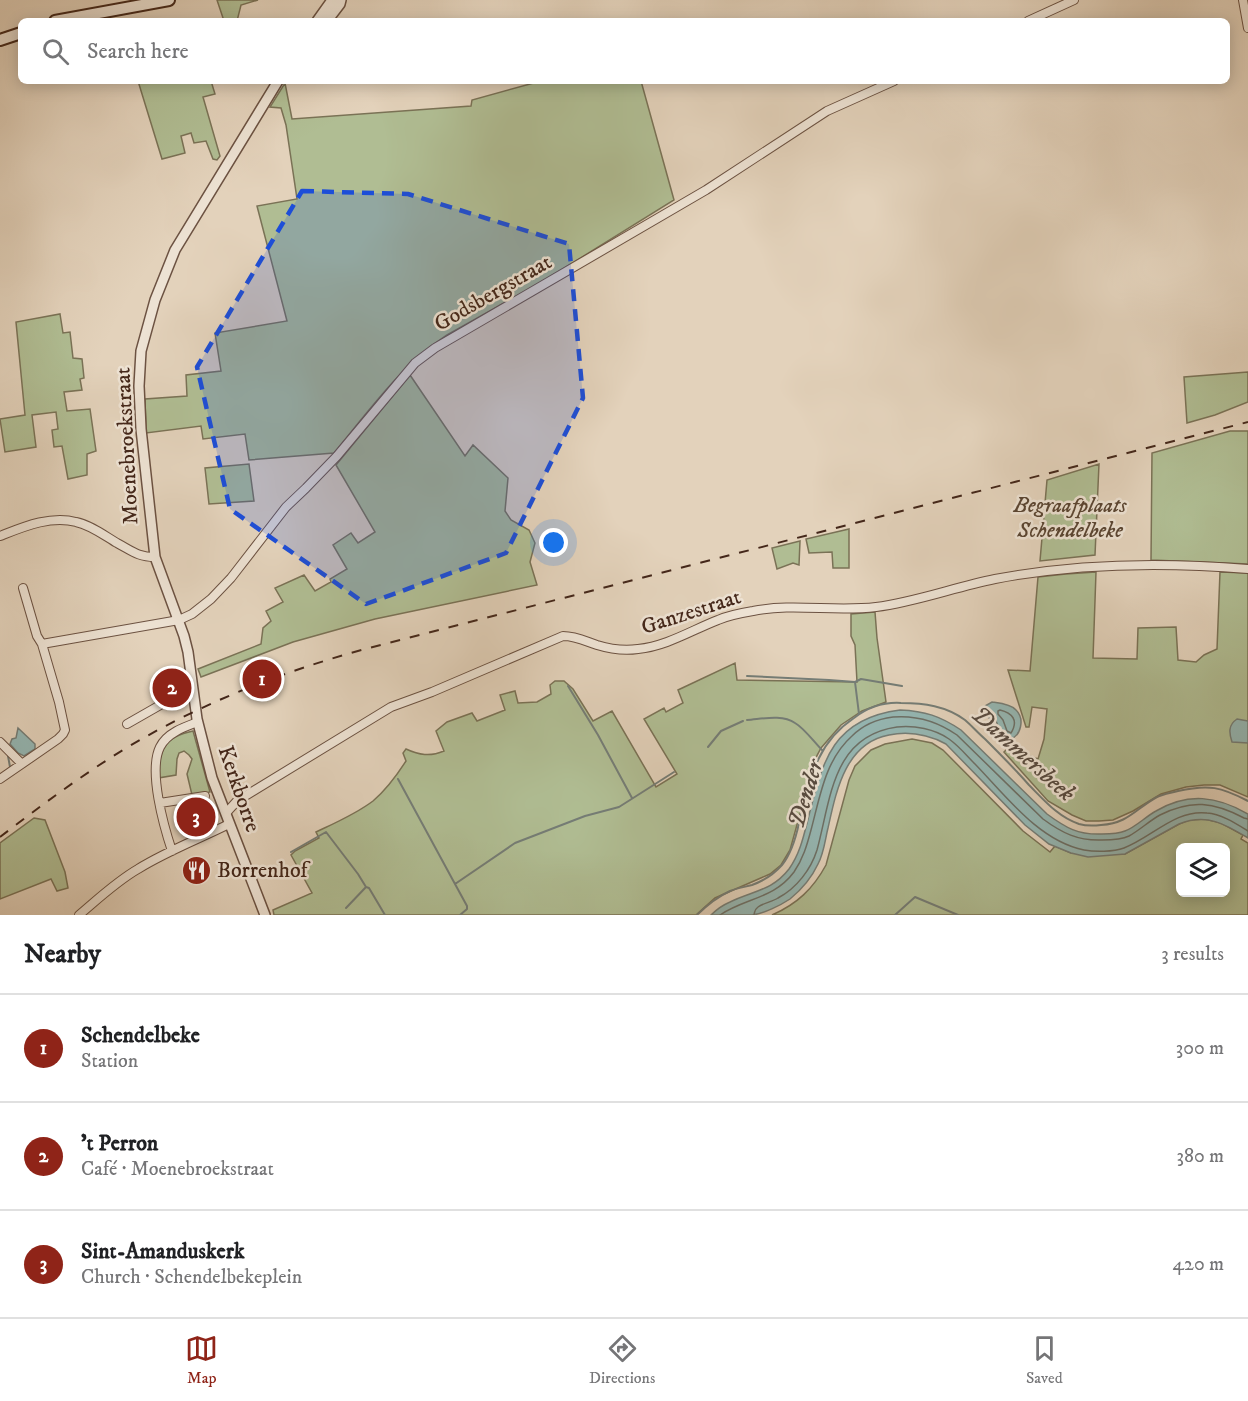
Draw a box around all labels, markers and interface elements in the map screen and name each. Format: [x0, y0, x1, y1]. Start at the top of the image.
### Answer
search box [18, 18, 1230, 84]
icon: search [39, 35, 72, 68]
text: Search here [87, 38, 189, 65]
street label: Godsbergstraat [430, 249, 556, 337]
street label: Moenebroekstraat [109, 367, 145, 525]
park label: Begraafplaats Schendelbeke [1013, 492, 1128, 544]
your location [539, 528, 568, 557]
street label: Ganzestraat [638, 583, 744, 641]
pin: 1 [242, 656, 282, 702]
pin: 2 [152, 666, 192, 710]
water label: Dammersbeek [965, 700, 1081, 808]
street label: Kerkborre [212, 742, 266, 836]
water label: Dender [781, 754, 831, 832]
pin: 3 [176, 794, 216, 840]
map controls [1176, 843, 1230, 897]
button: layers [1176, 843, 1230, 897]
restaurant icon: Borrenhof [180, 854, 212, 886]
place label: Borrenhof [217, 857, 312, 884]
text: Nearby [24, 938, 101, 971]
text: 3 results [1161, 942, 1224, 967]
text: Schendelbeke [81, 1022, 200, 1049]
text: 1 [40, 1036, 47, 1061]
text: 300 m [1176, 1036, 1224, 1061]
text: Station [81, 1049, 138, 1074]
text: 't Perron [81, 1130, 158, 1157]
text: 2 [39, 1144, 48, 1169]
text: 380 m [1176, 1144, 1224, 1169]
text: Café · Moenebroekstraat [81, 1157, 274, 1182]
text: Sint-Amanduskerk [81, 1238, 245, 1265]
text: 3 [40, 1252, 47, 1277]
text: 420 m [1173, 1252, 1224, 1277]
text: Church · Schendelbekeplein [81, 1265, 302, 1290]
tab: Map [185, 1332, 218, 1388]
tab: Directions [589, 1332, 655, 1388]
tab: Saved [1026, 1332, 1063, 1388]

